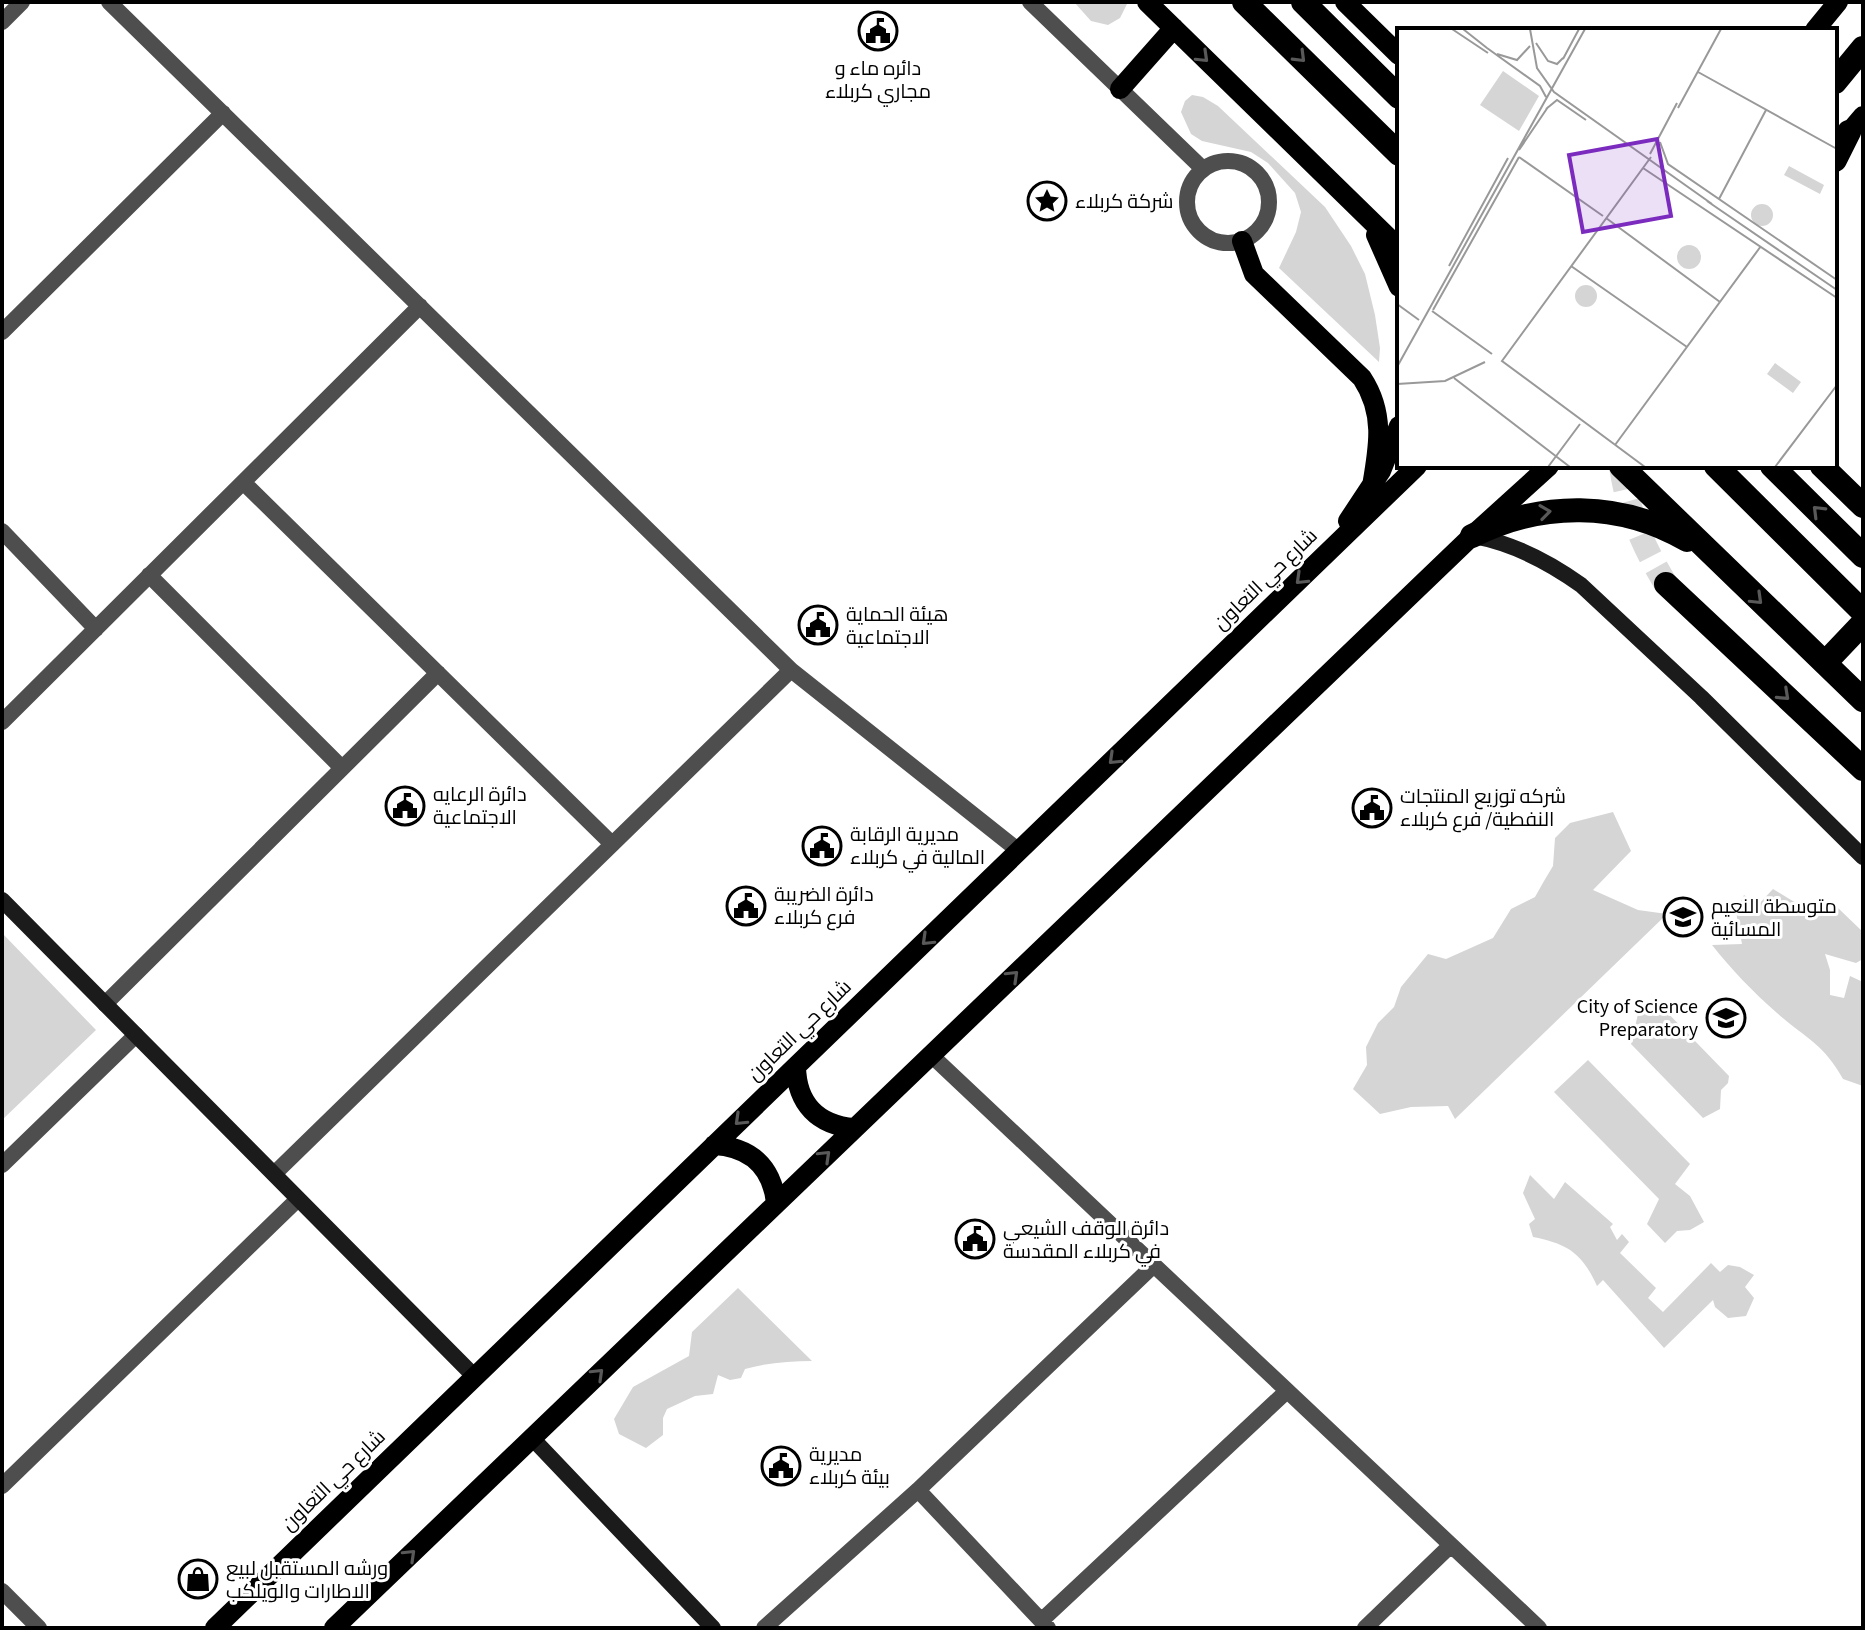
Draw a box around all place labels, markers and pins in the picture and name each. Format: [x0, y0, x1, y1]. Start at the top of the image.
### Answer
public building icon: دائره ماء و مجاري كربلاء [857, 10, 899, 52]
place label: دائره ماء و مجاري كربلاء [825, 55, 931, 107]
place icon: شركة كربلاء [1026, 180, 1068, 222]
place label: شركة كربلاء [1075, 188, 1173, 216]
place label: هيئة الحماية الاجتماعية [846, 601, 948, 652]
public building icon: هيئة الحماية الاجتماعية [797, 604, 839, 646]
place label: دائرة الرعايه الاجتماعية [433, 781, 527, 832]
place label: شركه توزيع المنتجات النفطية/ فرع كربلاء [1400, 783, 1566, 834]
public building icon: دائرة الرعايه الاجتماعية [384, 785, 426, 827]
public building icon: شركه توزيع المنتجات النفطية/ فرع كربلاء [1351, 787, 1393, 829]
place label: مديرية الرقابة المالية في كربلاء [850, 821, 985, 873]
public building icon: مديرية الرقابة المالية في كربلاء [801, 825, 843, 867]
place label: دائرة الضريبة فرع كربلاء [774, 881, 874, 932]
public building icon: دائرة الضريبة فرع كربلاء [725, 885, 767, 927]
place label: متوسطة النعيم المسائية [1711, 893, 1837, 944]
school or university icon: متوسطة النعيم المسائية [1662, 896, 1704, 938]
place label: City of Science Preparatory [1577, 993, 1699, 1044]
school or university icon: City of Science Preparatory [1705, 997, 1747, 1039]
place label: دائرة الوقف الشيعي في كربلاء المقدسة [1003, 1215, 1169, 1267]
public building icon: دائرة الوقف الشيعي في كربلاء المقدسة [954, 1218, 996, 1260]
place label: مديرية بيئة كربلاء [809, 1441, 890, 1492]
public building icon: مديرية بيئة كربلاء [760, 1445, 802, 1487]
place label: ورشه المستقبل لبيع الاطارات والويلكب [226, 1555, 388, 1606]
shop icon: ورشه المستقبل لبيع الاطارات والويلكب [177, 1558, 219, 1600]

